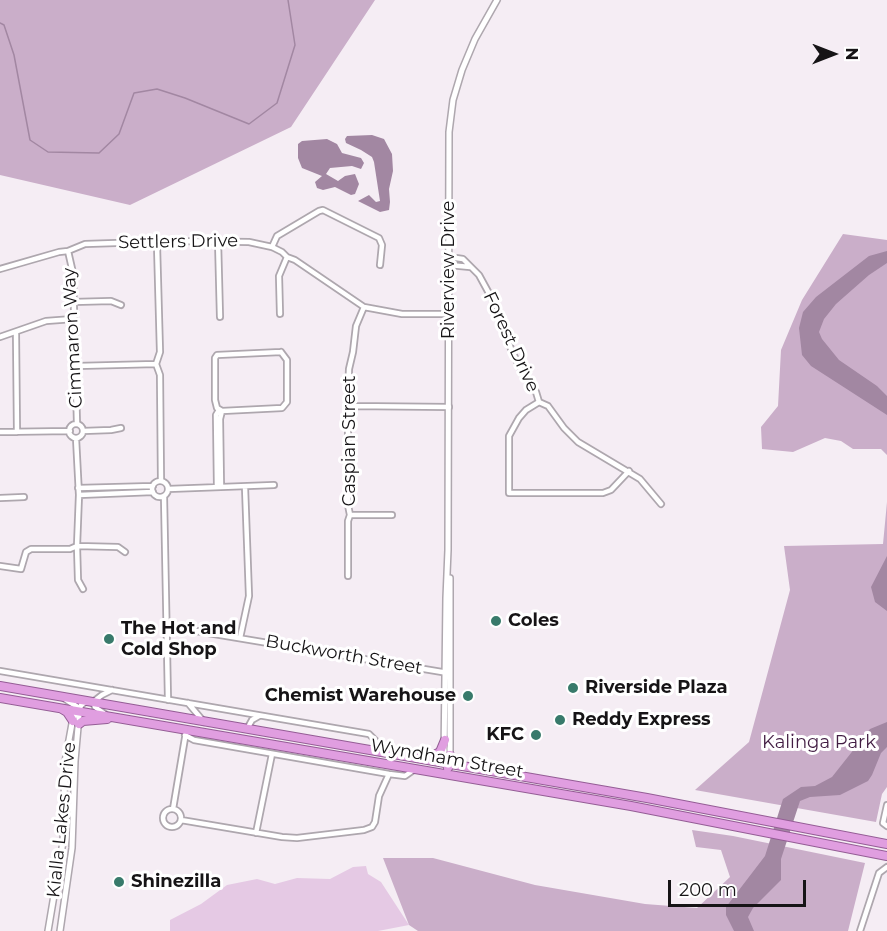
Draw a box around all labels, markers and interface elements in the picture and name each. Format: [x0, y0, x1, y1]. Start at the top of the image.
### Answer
north arrow [803, 24, 863, 84]
text: N [842, 48, 861, 60]
street label: Riverview Drive [438, 201, 460, 339]
street label: Settlers Drive [118, 230, 238, 254]
street label: Cimmaron Way [59, 267, 87, 409]
street label: Forest Drive [478, 288, 544, 396]
street label: Caspian Street [339, 376, 361, 506]
place label: Coles [508, 610, 559, 632]
marker: Coles [489, 614, 503, 628]
place label: The Hot and Cold Shop [121, 618, 236, 660]
street label: Buckworth Street [264, 631, 424, 679]
marker: The Hot and Cold Shop [102, 632, 116, 646]
place label: Riverside Plaza [585, 677, 728, 699]
marker: Riverside Plaza [566, 681, 580, 695]
place label: Chemist Warehouse [265, 685, 456, 707]
marker: Chemist Warehouse [461, 689, 475, 703]
place label: Reddy Express [572, 709, 711, 731]
marker: Reddy Express [553, 713, 567, 727]
place label: KFC [486, 724, 524, 746]
marker: KFC [529, 728, 543, 742]
park label: Kalinga Park [762, 732, 876, 754]
street label: Wyndham Street [369, 735, 525, 783]
street label: Kialla Lakes Drive [43, 741, 81, 899]
scale bar [671, 868, 809, 906]
place label: Shinezilla [131, 871, 221, 893]
marker: Shinezilla [112, 875, 126, 889]
text: 200 m [679, 879, 737, 901]

